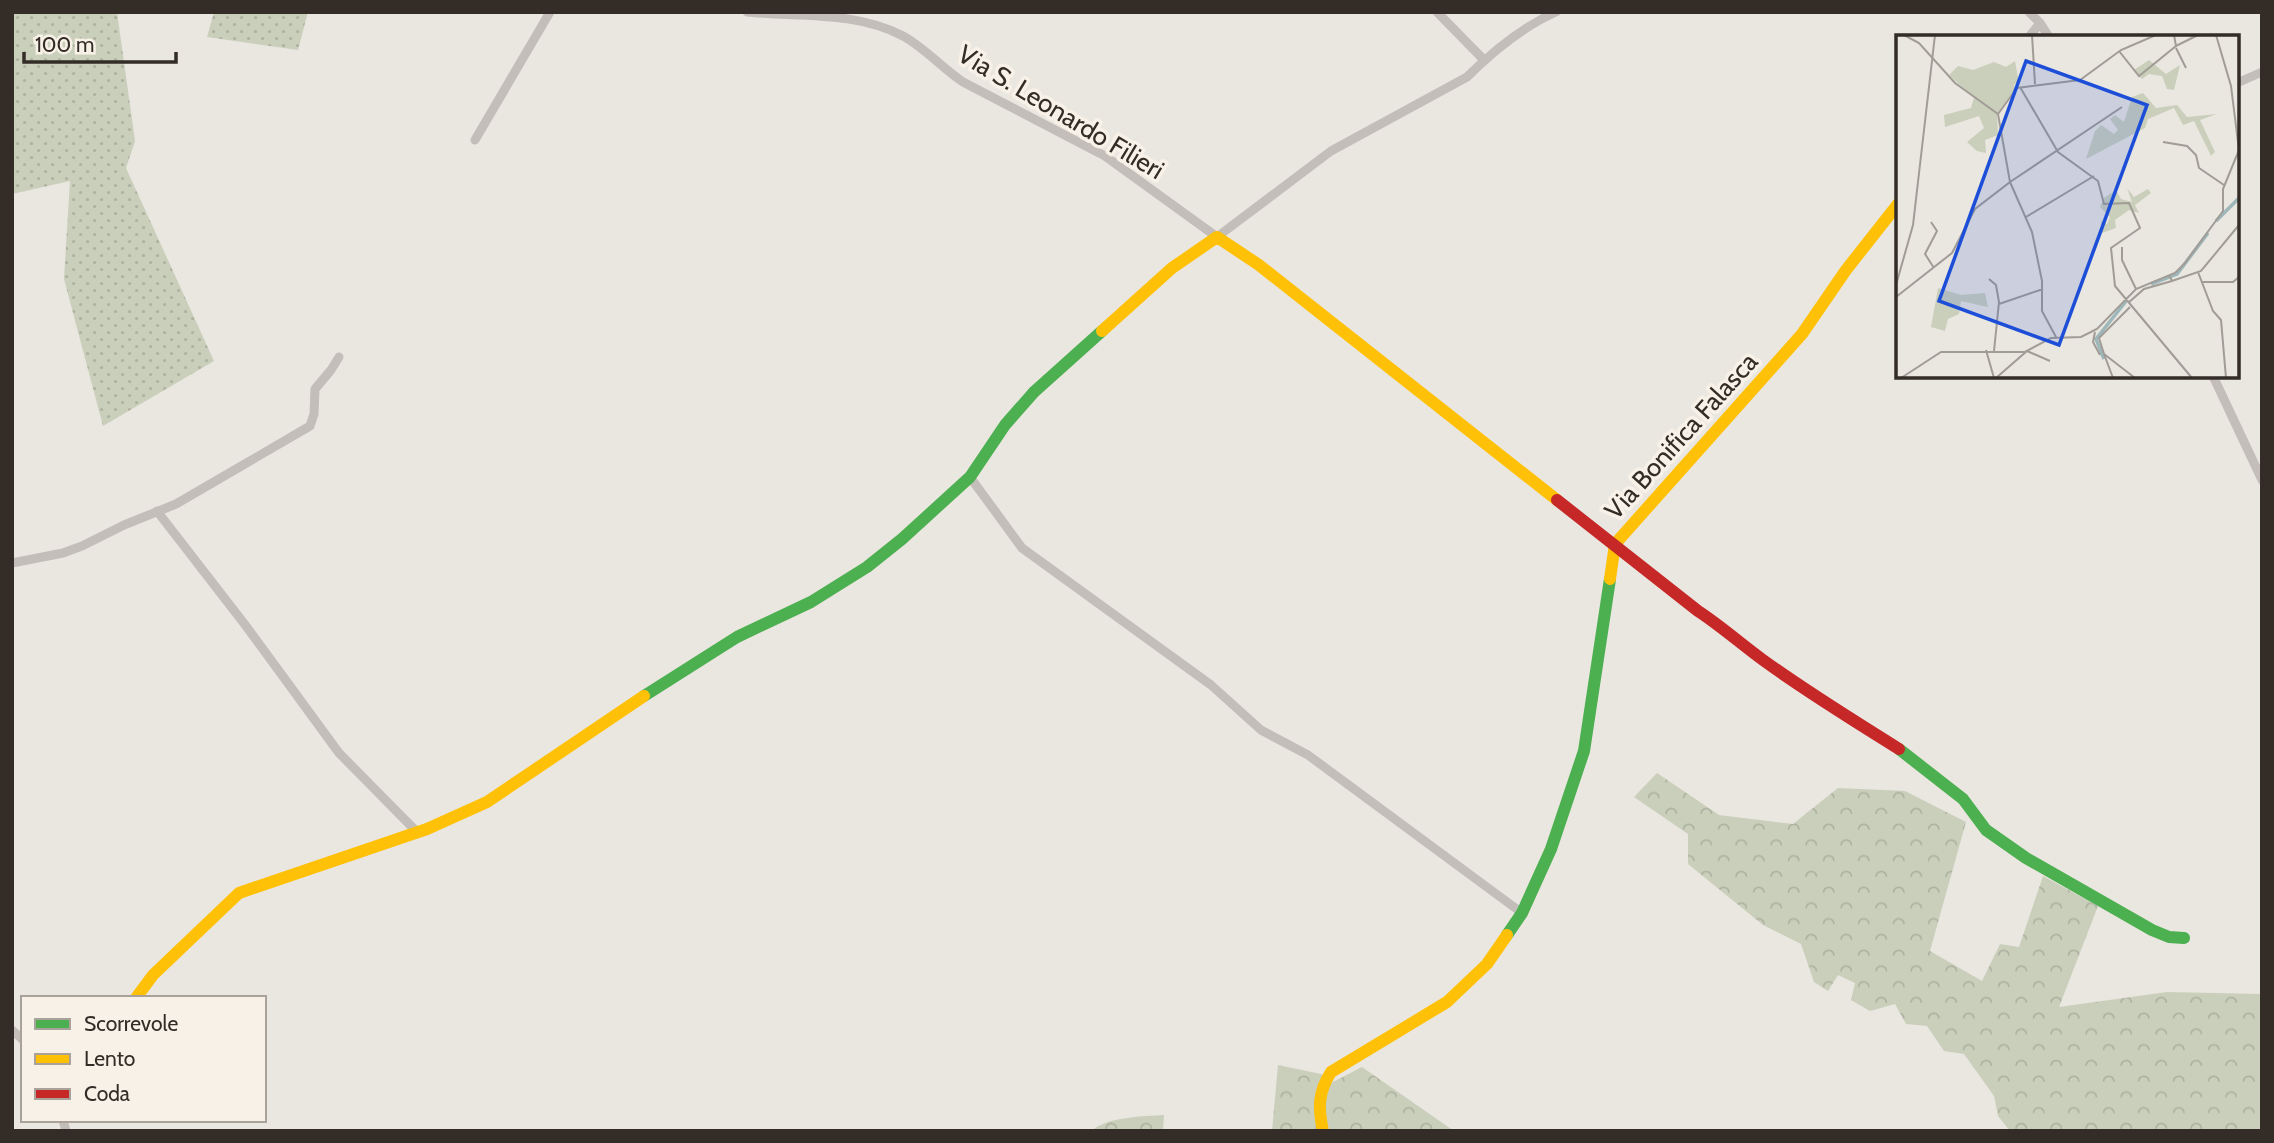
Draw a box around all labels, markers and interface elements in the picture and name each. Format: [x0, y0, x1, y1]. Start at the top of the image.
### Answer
scale bar [24, 21, 177, 65]
text: 100 m [35, 32, 94, 57]
inset map [1896, 35, 2239, 378]
street label: Via S. Leonardo Filieri [952, 38, 1170, 186]
street label: Via Bonifica Falasca [1598, 346, 1765, 526]
legend [21, 996, 266, 1122]
text: Scorrevole [84, 1011, 178, 1036]
text: Lento [84, 1046, 135, 1071]
text: Coda [84, 1081, 130, 1106]

